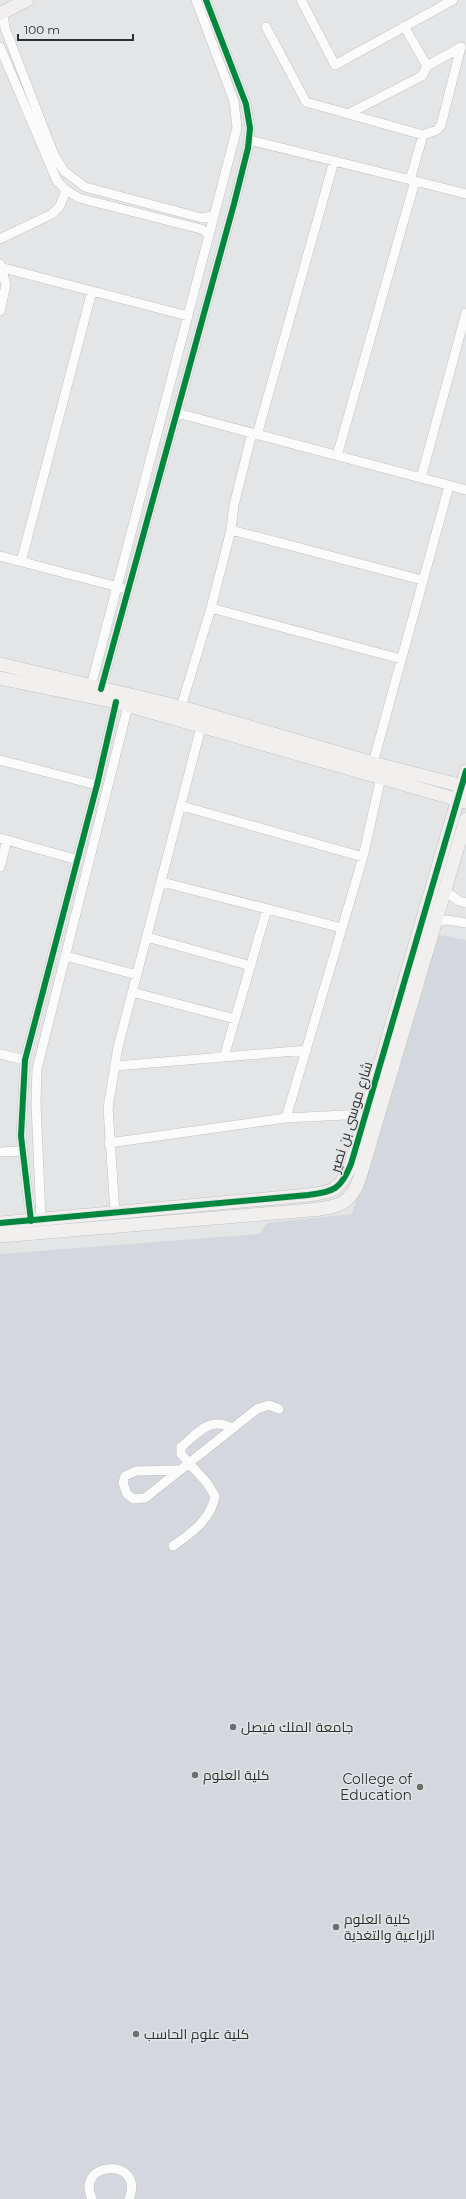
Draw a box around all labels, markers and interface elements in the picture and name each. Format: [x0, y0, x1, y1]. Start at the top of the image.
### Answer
scale bar [18, 16, 133, 42]
text: 100 m [24, 22, 60, 37]
street label: شارع موسى بن نصير [325, 1059, 376, 1176]
place label: جامعة الملك فيصل [241, 1718, 353, 1736]
marker: جامعة الملك فيصل [228, 1722, 238, 1732]
place label: كلية العلوم [203, 1766, 270, 1785]
marker: كلية العلوم [190, 1770, 200, 1780]
place label: College of Education [340, 1770, 413, 1804]
marker: College of Education [415, 1782, 425, 1792]
place label: كلية العلوم الزراعية والتغذية [344, 1910, 435, 1944]
marker: كلية العلوم الزراعية والتغذية [331, 1922, 341, 1932]
place label: كلية علوم الحاسب [144, 2025, 249, 2044]
marker: كلية علوم الحاسب [131, 2029, 141, 2039]

